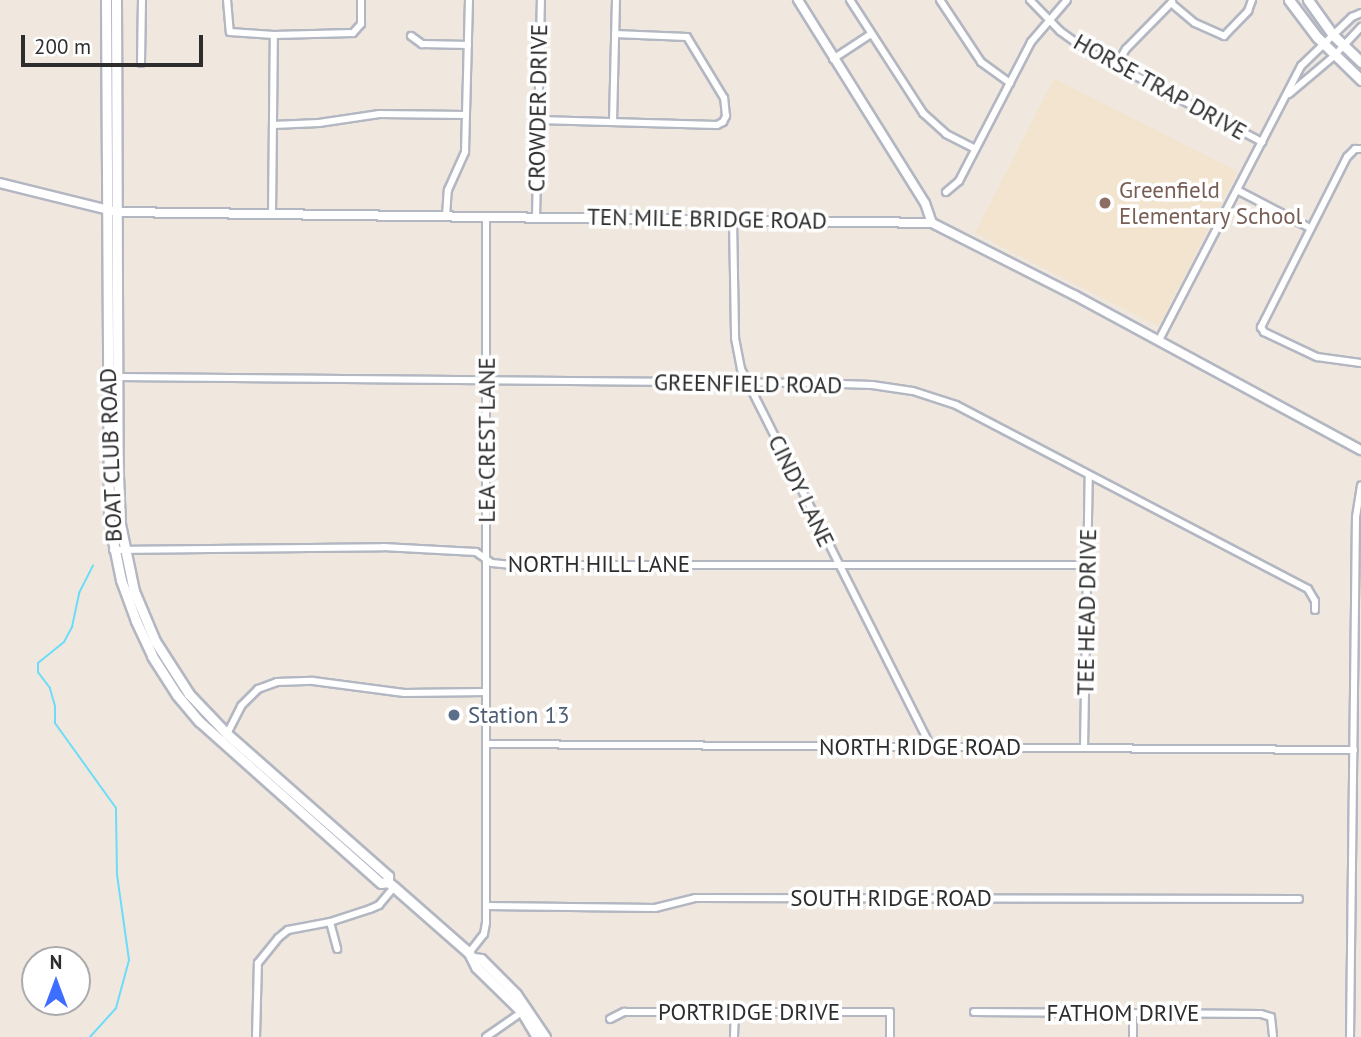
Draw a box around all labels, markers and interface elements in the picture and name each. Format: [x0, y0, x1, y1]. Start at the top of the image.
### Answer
scale bar [24, 21, 206, 65]
street label: CROWDER DRIVE [523, 24, 553, 192]
street label: HORSE TRAP DRIVE [1068, 28, 1252, 146]
text: 200 m [34, 33, 91, 60]
place label: Greenfield Elementary School [1119, 176, 1303, 230]
marker: Greenfield Elementary School [1097, 195, 1113, 211]
street label: TEN MILE BRIDGE ROAD [587, 203, 827, 235]
street label: LEA CREST LANE [473, 356, 501, 524]
street label: BOAT CLUB ROAD [94, 367, 128, 543]
street label: GREENFIELD ROAD [654, 369, 842, 399]
street label: CINDY LANE [762, 430, 840, 552]
street label: TEE HEAD DRIVE [1072, 528, 1102, 696]
street label: NORTH HILL LANE [507, 550, 691, 578]
place label: Station 13 [468, 701, 569, 729]
marker: Station 13 [446, 707, 462, 723]
street label: NORTH RIDGE ROAD [819, 733, 1021, 761]
street label: SOUTH RIDGE ROAD [790, 884, 992, 912]
north arrow [21, 946, 91, 1016]
text: N [50, 950, 62, 974]
street label: PORTRIDGE DRIVE [658, 998, 840, 1026]
street label: FATHOM DRIVE [1047, 999, 1199, 1027]

